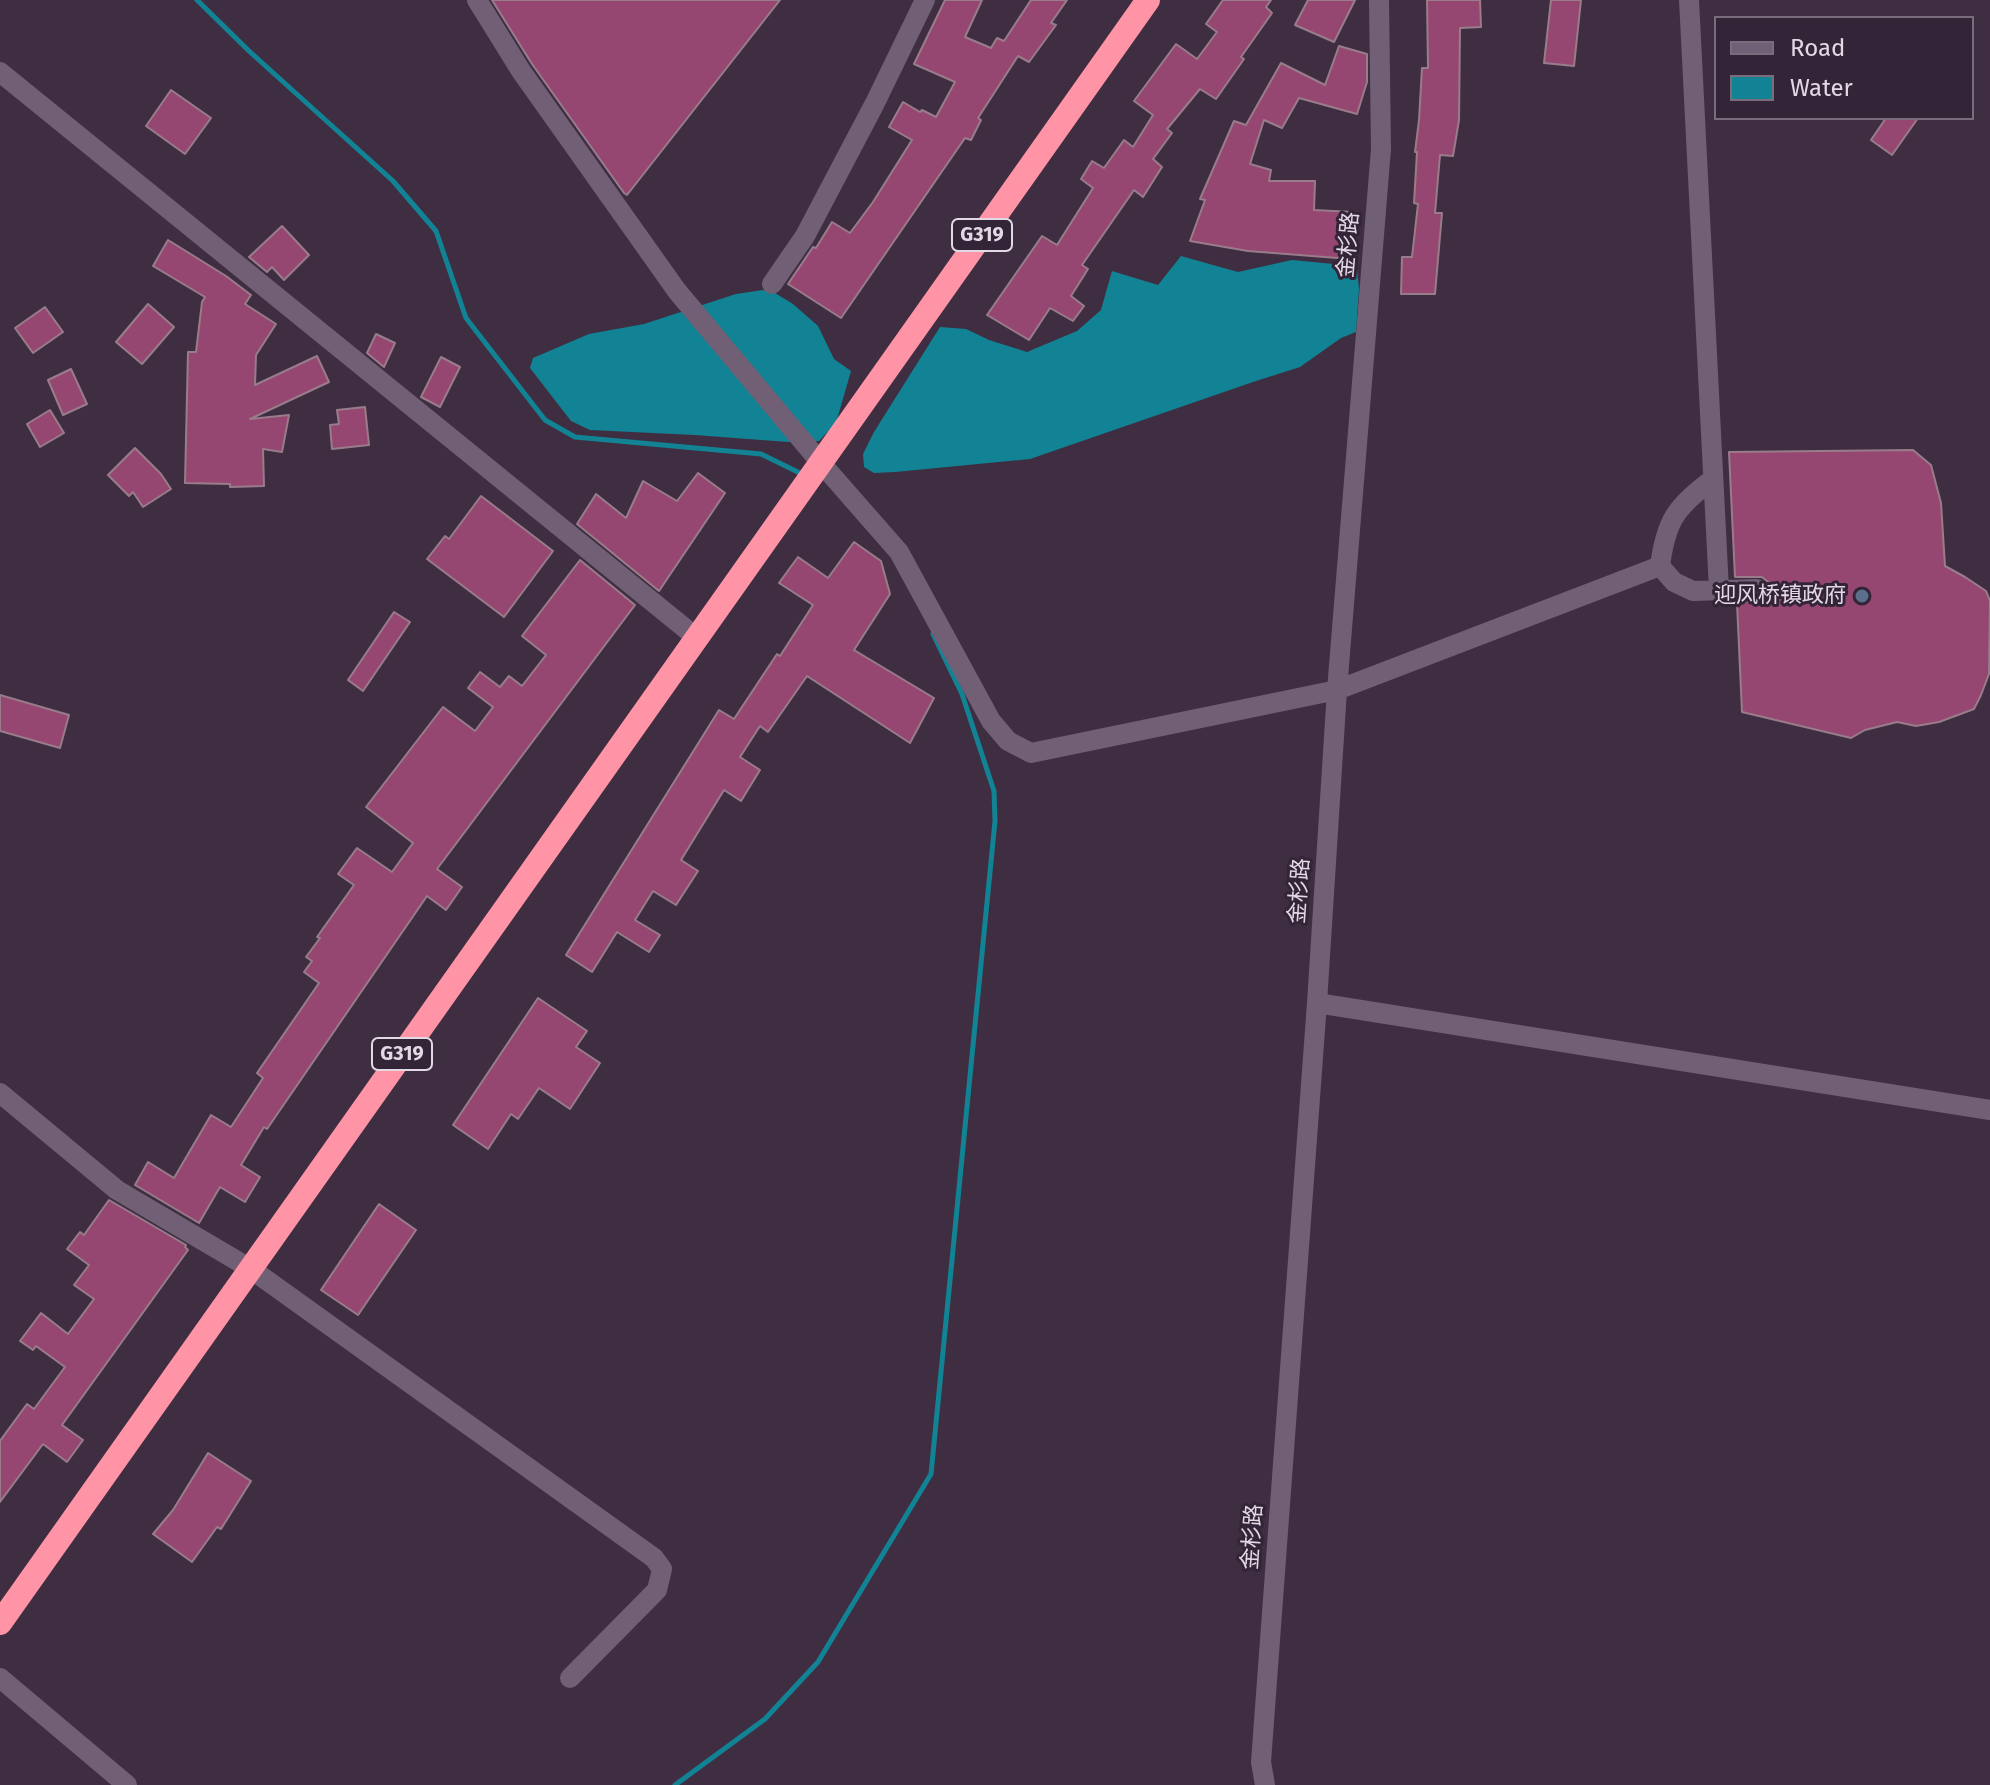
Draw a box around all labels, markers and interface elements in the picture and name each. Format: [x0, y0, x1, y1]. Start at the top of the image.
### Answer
legend [1714, 16, 1974, 120]
text: Road [1790, 34, 1845, 62]
text: Water [1790, 74, 1853, 102]
street label: 金杉路 [1333, 211, 1365, 279]
road number: G319 [952, 219, 1012, 251]
place label: 迎风桥镇政府 [1714, 583, 1846, 609]
marker: 迎风桥镇政府 [1853, 587, 1871, 605]
street label: 金杉路 [1285, 857, 1315, 925]
road number: G319 [372, 1038, 432, 1070]
street label: 金杉路 [1238, 1503, 1268, 1571]

